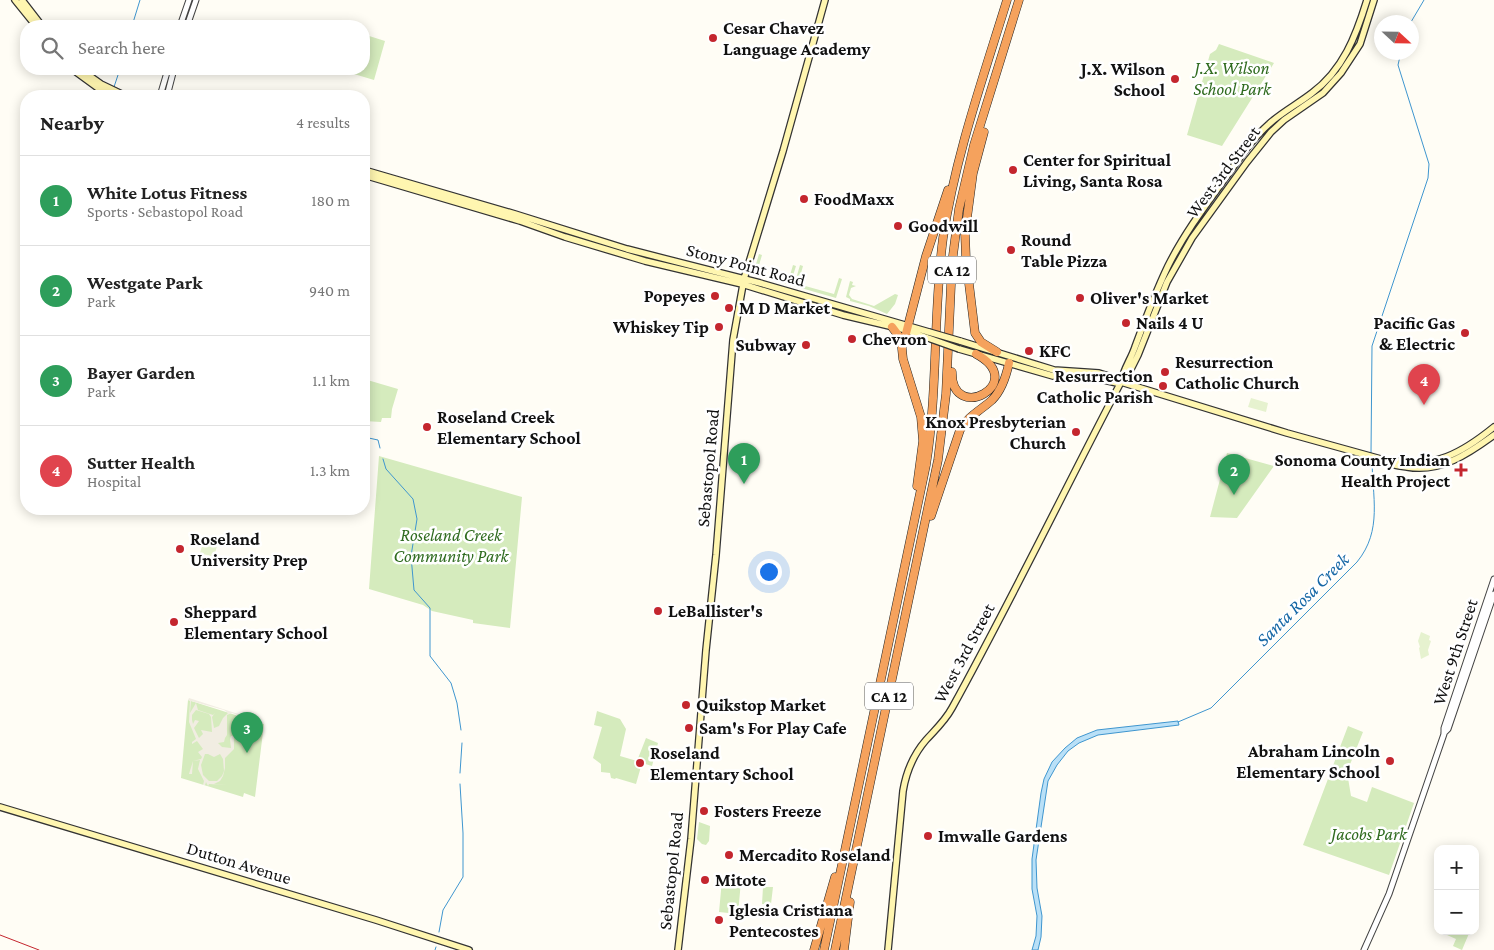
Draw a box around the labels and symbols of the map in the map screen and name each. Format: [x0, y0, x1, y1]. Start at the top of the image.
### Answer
north arrow [1374, 15, 1419, 60]
place label: Cesar Chavez Language Academy [723, 18, 871, 59]
marker: Cesar Chavez Language Academy [707, 32, 719, 44]
park label: J.X. Wilson School Park [1191, 58, 1272, 99]
place label: J.X. Wilson School [1079, 59, 1166, 100]
marker: J.X. Wilson School [1169, 73, 1181, 85]
street label: West 3rd Street [1182, 121, 1265, 222]
place label: Center for Spiritual Living, Santa Rosa [1023, 150, 1171, 191]
marker: Center for Spiritual Living, Santa Rosa [1007, 164, 1019, 176]
place label: FoodMaxx [814, 189, 895, 209]
marker: FoodMaxx [798, 193, 810, 205]
place label: Goodwill [908, 216, 978, 236]
marker: Goodwill [892, 220, 904, 232]
place label: Round Table Pizza [1021, 230, 1107, 271]
street label: Stony Point Road [684, 240, 808, 291]
marker: Round Table Pizza [1005, 244, 1017, 256]
road number: CA 12 [928, 256, 976, 284]
place label: Popeyes [644, 286, 705, 306]
place label: Oliver's Market [1090, 288, 1209, 308]
marker: Popeyes [709, 290, 721, 302]
marker: Oliver's Market [1074, 292, 1086, 304]
place label: M D Market [739, 298, 830, 318]
marker: M D Market [723, 302, 735, 314]
place label: Nails 4 U [1136, 313, 1204, 333]
place label: Pacific Gas & Electric [1373, 313, 1455, 354]
place label: Whiskey Tip [612, 317, 709, 337]
marker: Nails 4 U [1120, 317, 1132, 329]
marker: Whiskey Tip [713, 321, 725, 333]
marker: Pacific Gas & Electric [1459, 327, 1471, 339]
place label: Chevron [862, 329, 927, 349]
marker: Chevron [846, 333, 858, 345]
place label: Subway [736, 335, 796, 355]
marker: Subway [800, 339, 812, 351]
place label: KFC [1039, 341, 1071, 361]
marker: KFC [1023, 345, 1035, 357]
place label: Resurrection Catholic Church [1175, 352, 1300, 393]
pin: 4 [1408, 364, 1440, 405]
place label: Resurrection Catholic Parish [1037, 366, 1154, 407]
marker: Resurrection Catholic Church [1159, 366, 1171, 378]
marker: Resurrection Catholic Parish [1157, 380, 1169, 392]
place label: Roseland Creek Elementary School [437, 407, 581, 448]
street label: Sebastopol Road [693, 408, 723, 528]
place label: Knox Presbyterian Church [925, 412, 1067, 453]
marker: Roseland Creek Elementary School [421, 421, 433, 433]
marker: Knox Presbyterian Church [1070, 426, 1082, 438]
pin: 1 [728, 443, 760, 484]
place label: Sonoma County Indian Health Project [1275, 450, 1451, 492]
pin: 2 [1218, 454, 1250, 495]
marker: Sonoma County Indian Health Project [1454, 463, 1468, 477]
park label: Roseland Creek Community Park [394, 525, 510, 566]
place label: Roseland University Prep [190, 529, 308, 570]
marker: Roseland University Prep [174, 543, 186, 555]
water label: Santa Rosa Creek [1252, 548, 1354, 650]
your location [756, 559, 782, 585]
street label: West 9th Street [1428, 595, 1482, 708]
street label: West 3rd Street [929, 599, 999, 706]
place label: LeBallister's [668, 601, 763, 621]
place label: Sheppard Elementary School [184, 602, 328, 643]
marker: LeBallister's [652, 605, 664, 617]
marker: Sheppard Elementary School [168, 616, 180, 628]
road number: CA 12 [865, 682, 913, 709]
place label: Quikstop Market [696, 695, 826, 715]
marker: Quikstop Market [680, 699, 692, 711]
pin: 3 [231, 712, 263, 753]
place label: Sam's For Play Cafe [699, 718, 847, 738]
marker: Sam's For Play Cafe [683, 722, 695, 734]
place label: Abraham Lincoln Elementary School [1236, 741, 1381, 782]
place label: Roseland Elementary School [650, 743, 794, 784]
marker: Abraham Lincoln Elementary School [1384, 755, 1396, 767]
marker: Roseland Elementary School [634, 757, 646, 769]
place label: Fosters Freeze [714, 801, 821, 821]
marker: Fosters Freeze [698, 805, 710, 817]
street label: Sebastopol Road [655, 810, 687, 931]
park label: Jacobs Park [1328, 824, 1408, 844]
place label: Imwalle Gardens [938, 826, 1067, 846]
marker: Imwalle Gardens [922, 830, 934, 842]
street label: Dutton Avenue [184, 838, 294, 888]
place label: Mercadito Roseland [739, 845, 891, 865]
marker: Mercadito Roseland [723, 849, 735, 861]
place label: Mitote [715, 870, 766, 890]
marker: Mitote [699, 874, 711, 886]
place label: Iglesia Cristiana Pentecostes [729, 900, 853, 941]
marker: Iglesia Cristiana Pentecostes [713, 914, 725, 926]

